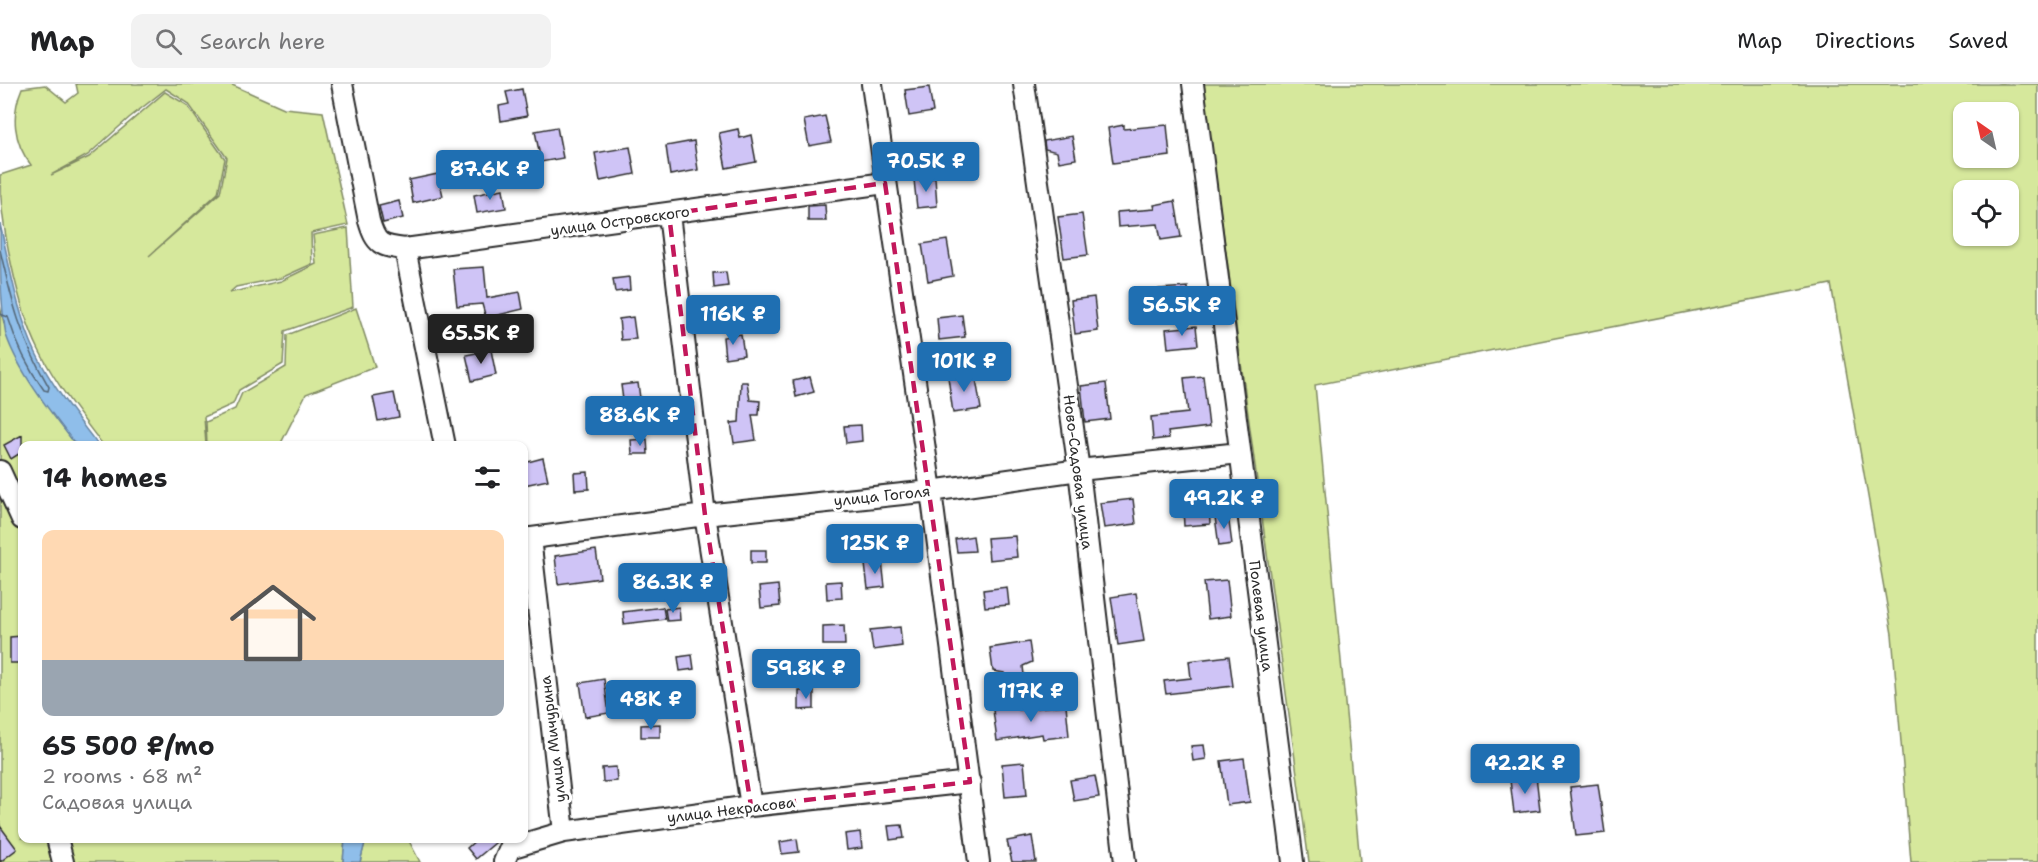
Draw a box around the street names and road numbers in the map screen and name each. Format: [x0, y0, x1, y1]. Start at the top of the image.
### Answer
street label: улица Островского [549, 201, 691, 241]
street label: Ново-Садовая улица [1059, 393, 1098, 551]
street label: улица Гоголя [833, 481, 931, 511]
street label: Полевая улица [1244, 560, 1278, 673]
street label: улица Мичурина [535, 674, 571, 803]
street label: улица Некрасова [666, 792, 797, 828]

